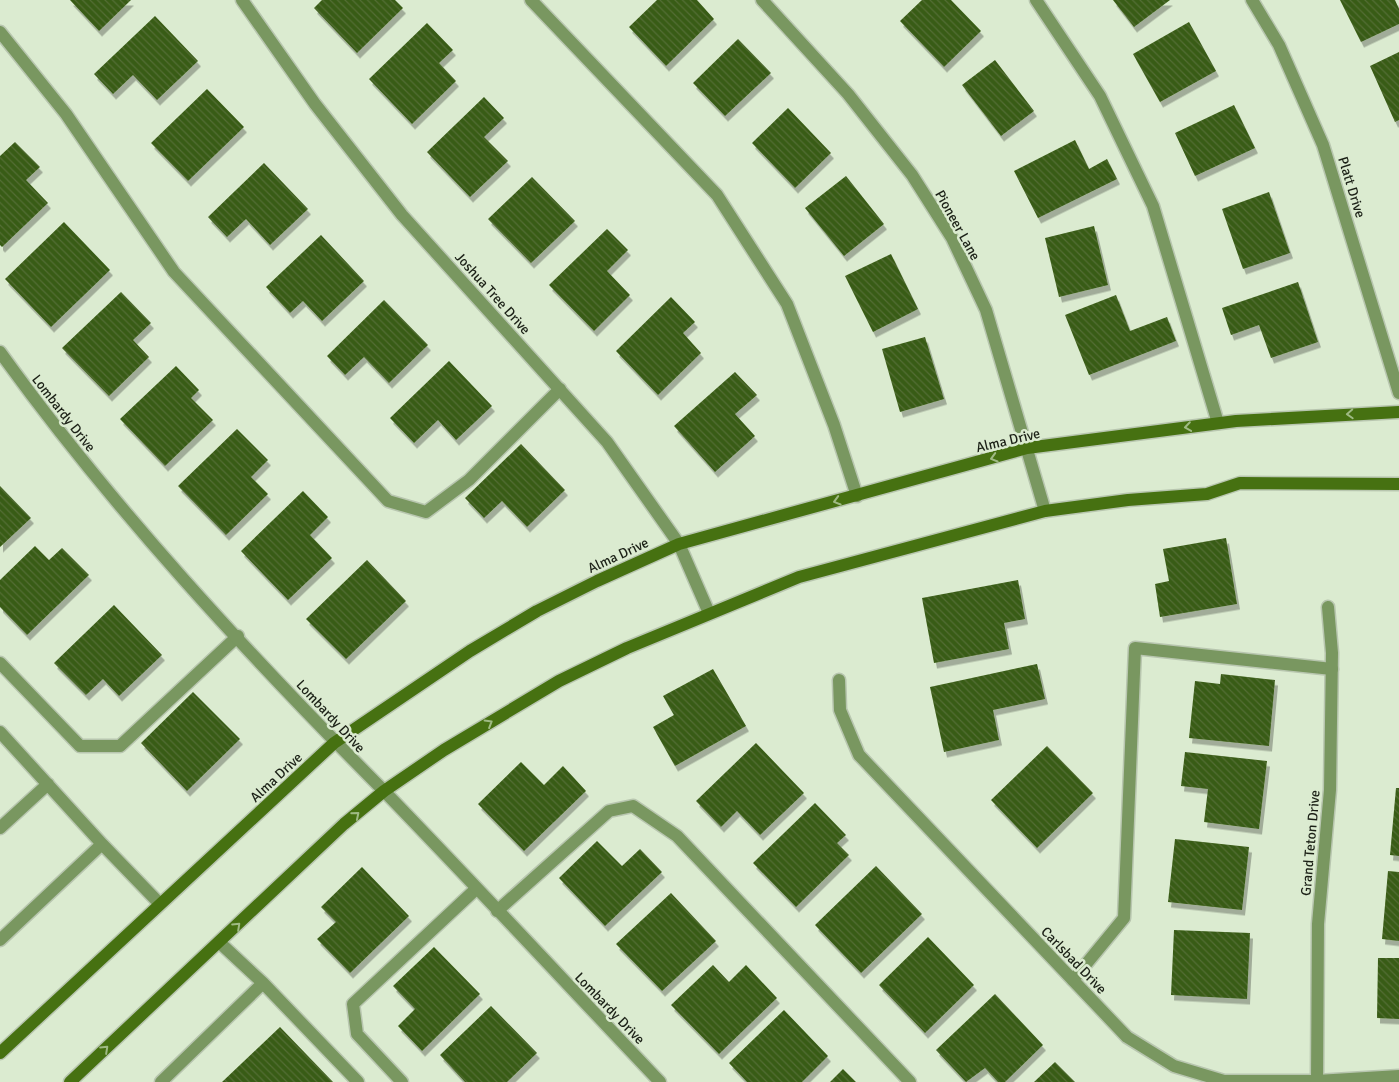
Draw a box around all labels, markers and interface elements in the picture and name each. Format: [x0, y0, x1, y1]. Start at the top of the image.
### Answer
street label: Platt Drive [1334, 154, 1369, 220]
street label: Pioneer Lane [931, 187, 984, 263]
street label: Joshua Tree Drive [451, 249, 534, 338]
street label: Lombardy Drive [28, 371, 99, 455]
one-way arrow [1346, 409, 1354, 420]
one-way arrow [1184, 421, 1192, 432]
street label: Alma Drive [974, 425, 1042, 456]
one-way arrow [990, 452, 998, 462]
one-way arrow [834, 496, 842, 506]
street label: Alma Drive [585, 534, 651, 577]
street label: Lombardy Drive [293, 676, 369, 756]
one-way arrow [484, 720, 493, 730]
street label: Alma Drive [247, 749, 306, 806]
street label: Grand Teton Drive [1297, 789, 1324, 897]
one-way arrow [350, 812, 359, 821]
one-way arrow [231, 923, 240, 932]
street label: Carlsbad Drive [1037, 923, 1110, 998]
street label: Lombardy Drive [571, 969, 648, 1048]
one-way arrow [100, 1046, 109, 1055]

